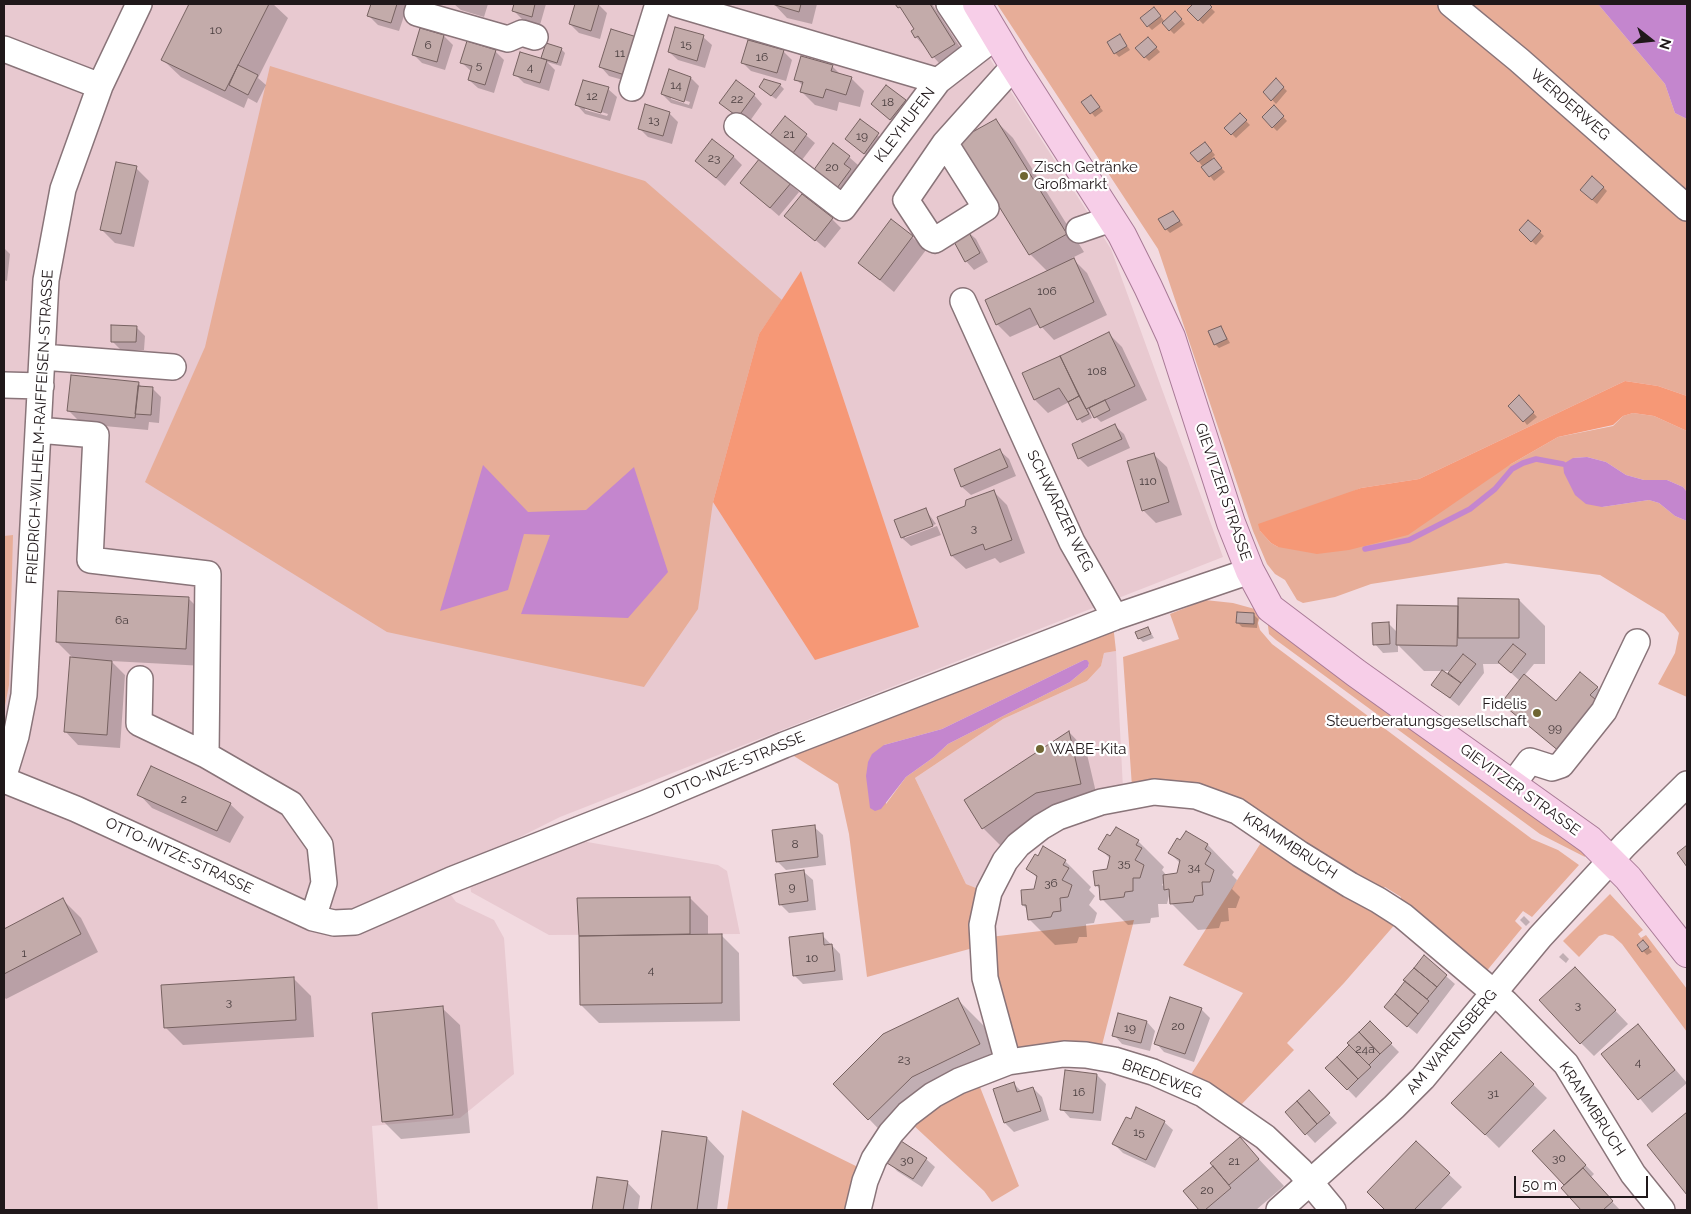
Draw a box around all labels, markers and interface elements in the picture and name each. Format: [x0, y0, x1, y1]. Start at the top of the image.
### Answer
north arrow [1626, 15, 1676, 65]
house number: 10 [210, 23, 222, 37]
house number: 15 [680, 37, 692, 51]
text: N [1656, 37, 1675, 51]
house number: 6 [424, 38, 432, 52]
house number: 11 [615, 46, 625, 60]
house number: 16 [756, 50, 768, 64]
house number: 5 [476, 58, 482, 72]
house number: 4 [527, 60, 533, 74]
street label: WERDERWEG [1527, 66, 1613, 144]
house number: 14 [670, 78, 682, 92]
street label: KLEYHUFEN [871, 84, 939, 166]
house number: 12 [586, 89, 598, 103]
house number: 22 [731, 92, 743, 106]
house number: 18 [882, 95, 894, 109]
house number: 13 [648, 113, 660, 127]
house number: 21 [783, 127, 795, 141]
house number: 19 [856, 129, 868, 143]
house number: 23 [708, 151, 720, 165]
place label: Zisch Getränke Großmarkt [1034, 158, 1138, 193]
house number: 20 [825, 160, 839, 174]
marker: Zisch Getränke Großmarkt [1018, 170, 1030, 182]
street label: FRIEDRICH-WILHELM-RAIFFEISEN-STRASSE [23, 269, 57, 585]
house number: 106 [1037, 284, 1057, 298]
house number: 108 [1087, 364, 1107, 378]
street label: GIEVITZER STRASSE [1191, 421, 1255, 563]
street label: SCHWARZER WEG [1023, 447, 1097, 575]
house number: 110 [1139, 474, 1157, 488]
house number: 3 [971, 521, 977, 535]
house number: 6a [115, 613, 129, 627]
place label: Fidelis Steuerberatungsgesellschaft [1326, 695, 1527, 730]
marker: Fidelis Steuerberatungsgesellschaft [1531, 707, 1543, 719]
house number: 99 [1548, 721, 1562, 735]
street label: OTTO-INZE-STRASSE [661, 728, 807, 804]
place label: WABE-Kita [1050, 740, 1126, 758]
street label: GIEVITZER STRASSE [1456, 740, 1584, 840]
marker: WABE-Kita [1034, 743, 1046, 755]
house number: 2 [181, 792, 187, 806]
street label: KRAMMBRUCH [1240, 809, 1340, 883]
street label: OTTO-INTZE-STRASSE [102, 814, 256, 898]
house number: 8 [791, 837, 799, 851]
house number: 35 [1118, 856, 1130, 870]
house number: 34 [1188, 860, 1200, 874]
house number: 36 [1044, 876, 1058, 890]
house number: 9 [788, 880, 796, 894]
house number: 1 [21, 946, 27, 960]
house number: 10 [806, 951, 818, 965]
house number: 4 [648, 963, 654, 977]
street label: AM WARENSBERG [1403, 986, 1501, 1098]
house number: 3 [226, 995, 232, 1009]
house number: 3 [1575, 998, 1581, 1012]
house number: 20 [1171, 1019, 1185, 1033]
house number: 19 [1124, 1021, 1136, 1035]
house number: 24a [1355, 1042, 1375, 1056]
house number: 23 [898, 1052, 910, 1066]
house number: 4 [1635, 1055, 1641, 1069]
street label: BREDEWEG [1120, 1056, 1204, 1102]
street label: KRAMMBRUCH [1555, 1059, 1629, 1159]
house number: 16 [1073, 1085, 1085, 1099]
house number: 31 [1487, 1086, 1499, 1100]
house number: 15 [1133, 1125, 1145, 1139]
house number: 30 [1552, 1151, 1566, 1165]
house number: 30 [900, 1153, 914, 1167]
house number: 21 [1228, 1154, 1240, 1168]
scale bar [1516, 1166, 1650, 1198]
text: 50 m [1522, 1176, 1557, 1194]
house number: 20 [1200, 1183, 1214, 1197]

